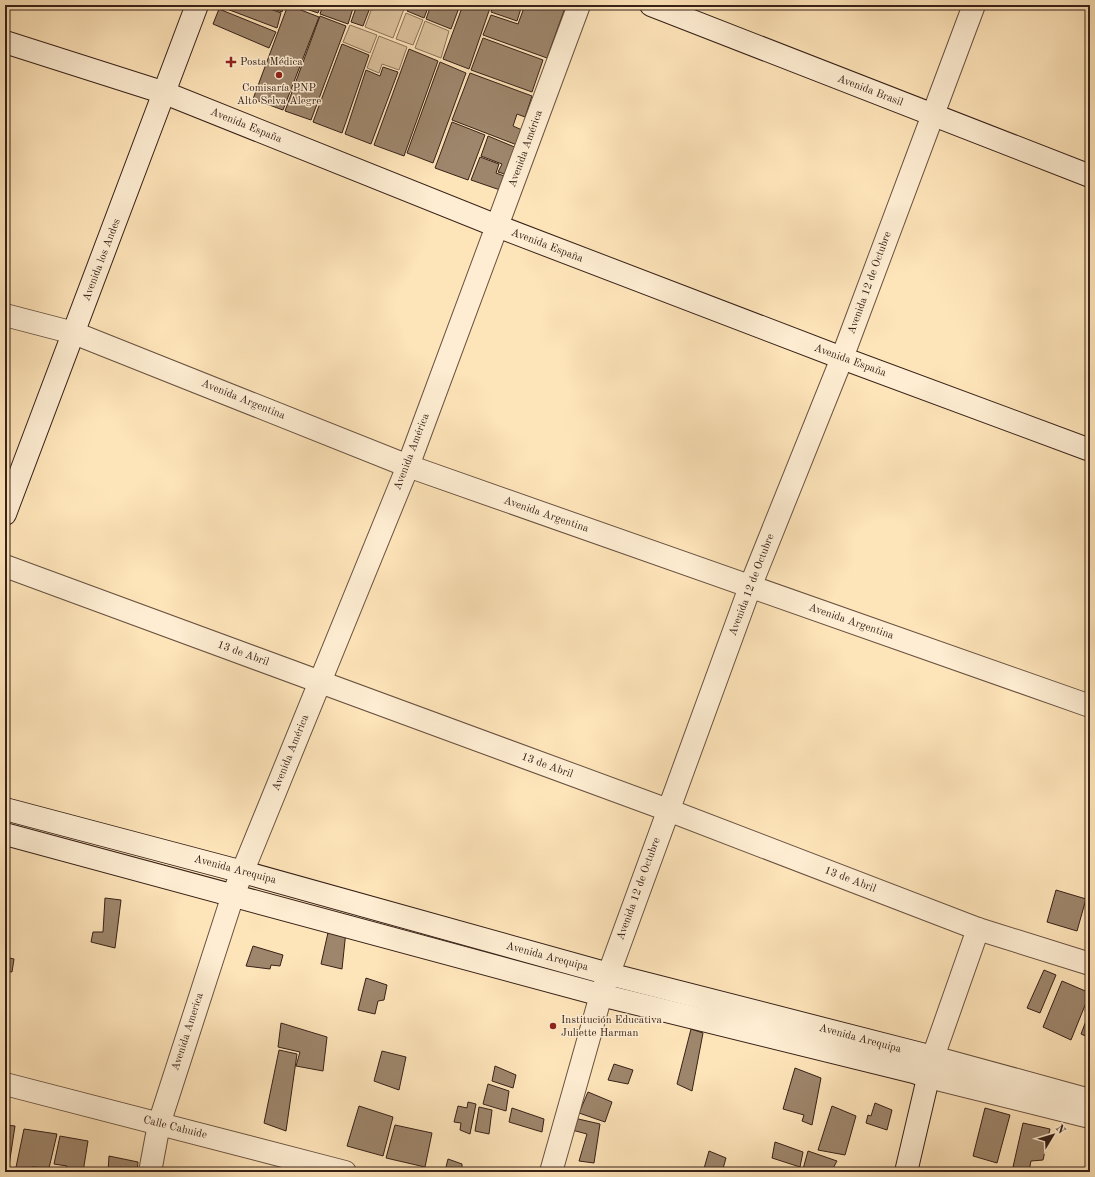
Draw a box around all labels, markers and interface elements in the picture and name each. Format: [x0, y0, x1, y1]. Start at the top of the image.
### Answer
marker: Posta Médica [225, 56, 237, 68]
place label: Posta Médica [240, 57, 303, 68]
marker: Comisaría PNP Alto Selva Alegre [274, 70, 284, 80]
street label: Avenida Brasil [836, 73, 904, 109]
place label: Comisaría PNP Alto Selva Alegre [237, 83, 321, 107]
street label: Avenida España [209, 107, 284, 146]
street label: Avenida América [507, 108, 545, 189]
street label: Avenida los Andes [81, 217, 123, 303]
street label: Avenida España [510, 227, 585, 265]
street label: Avenida 12 de Octubre [846, 230, 894, 336]
street label: Avenida España [812, 343, 888, 379]
street label: Avenida Argentina [200, 378, 287, 422]
street label: Avenida América [392, 412, 432, 492]
street label: Avenida Argentina [502, 495, 591, 535]
street label: Avenida 12 de Octubre [727, 532, 777, 638]
street label: Avenida Argentina [807, 602, 896, 642]
street label: 13 de Abril [216, 640, 270, 668]
street label: Avenida América [271, 713, 312, 793]
street label: 13 de Abril [520, 752, 574, 780]
street label: Avenida 12 de Octubre [615, 836, 663, 942]
street label: Avenida Arequipa [193, 854, 278, 886]
street label: 13 de Abril [823, 865, 877, 895]
street label: Avenida Arequipa [505, 941, 590, 973]
street label: Avenida America [170, 991, 206, 1072]
place label: Institución Educativa Juliette Harman [561, 1015, 663, 1039]
marker: Institución Educativa Juliette Harman [548, 1021, 558, 1031]
street label: Avenida Arequipa [818, 1023, 903, 1055]
street label: Calle Cahuide [142, 1115, 208, 1141]
north arrow [1033, 1115, 1073, 1155]
text: N [1053, 1123, 1067, 1137]

